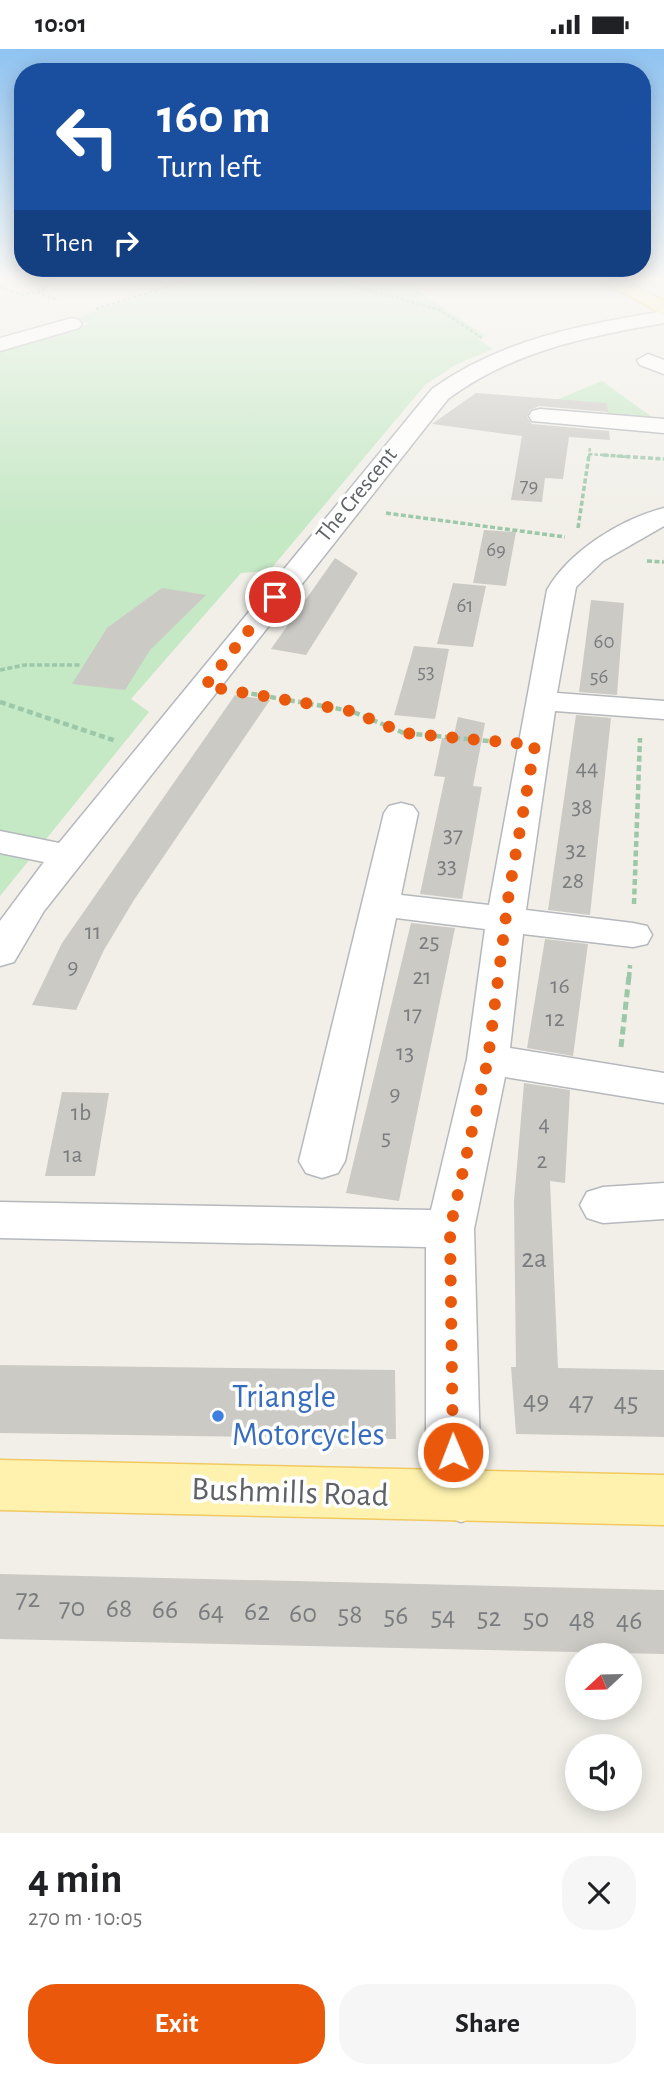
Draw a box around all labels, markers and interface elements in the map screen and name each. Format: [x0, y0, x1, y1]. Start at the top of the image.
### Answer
text: 10:01 [35, 11, 87, 37]
icon: left [42, 91, 133, 182]
text: 160 m [157, 93, 271, 142]
text: Turn left [157, 151, 261, 183]
icon: right [107, 224, 145, 262]
text: Then [42, 230, 93, 256]
street label: The Crescent [312, 443, 402, 547]
house number: 79 [520, 475, 538, 496]
house number: 69 [486, 539, 506, 560]
pin [245, 567, 305, 627]
icon: arrive [256, 578, 294, 616]
house number: 61 [456, 595, 474, 616]
house number: 60 [594, 631, 614, 652]
house number: 53 [417, 661, 435, 682]
house number: 56 [590, 666, 608, 687]
house number: 44 [575, 756, 599, 780]
house number: 38 [571, 795, 593, 819]
house number: 37 [443, 823, 463, 847]
house number: 32 [566, 838, 586, 862]
house number: 33 [437, 854, 457, 878]
house number: 28 [562, 869, 584, 893]
house number: 11 [85, 920, 101, 944]
house number: 25 [419, 930, 439, 954]
house number: 9 [67, 955, 79, 979]
house number: 21 [412, 965, 432, 989]
house number: 16 [550, 974, 570, 998]
house number: 17 [404, 1002, 422, 1026]
house number: 12 [545, 1007, 565, 1031]
house number: 13 [396, 1041, 414, 1065]
house number: 9 [389, 1082, 401, 1106]
house number: 1b [71, 1101, 91, 1125]
house number: 4 [538, 1112, 550, 1136]
house number: 5 [381, 1126, 391, 1150]
house number: 1a [63, 1143, 83, 1167]
house number: 2 [537, 1149, 548, 1173]
house number: 2a [521, 1245, 547, 1273]
place label: Triangle Motorcycles [232, 1381, 385, 1452]
house number: 49 [523, 1387, 549, 1415]
house number: 47 [568, 1388, 594, 1416]
house number: 45 [613, 1389, 639, 1417]
marker: Triangle Motorcycles [210, 1408, 226, 1424]
position arrow [416, 1415, 490, 1489]
street label: Bushmills Road [191, 1473, 389, 1513]
house number: 72 [16, 1585, 40, 1613]
house number: 70 [59, 1594, 85, 1622]
house number: 68 [106, 1595, 132, 1623]
house number: 66 [152, 1596, 178, 1624]
house number: 64 [198, 1598, 224, 1626]
house number: 62 [244, 1598, 270, 1626]
house number: 60 [289, 1600, 317, 1628]
house number: 58 [338, 1601, 362, 1629]
house number: 56 [384, 1602, 408, 1630]
house number: 54 [430, 1603, 456, 1631]
house number: 52 [477, 1604, 501, 1632]
house number: 50 [523, 1605, 549, 1633]
house number: 48 [569, 1606, 595, 1634]
house number: 46 [616, 1607, 642, 1635]
north arrow [565, 1643, 642, 1720]
map controls [565, 1643, 642, 1811]
button: sound [565, 1734, 642, 1811]
button: close [562, 1856, 636, 1930]
text: 4 min [28, 1858, 123, 1900]
text: 270 m · 10:05 [28, 1907, 142, 1930]
button: Exit [28, 1984, 325, 2064]
button: Share [339, 1984, 636, 2064]

